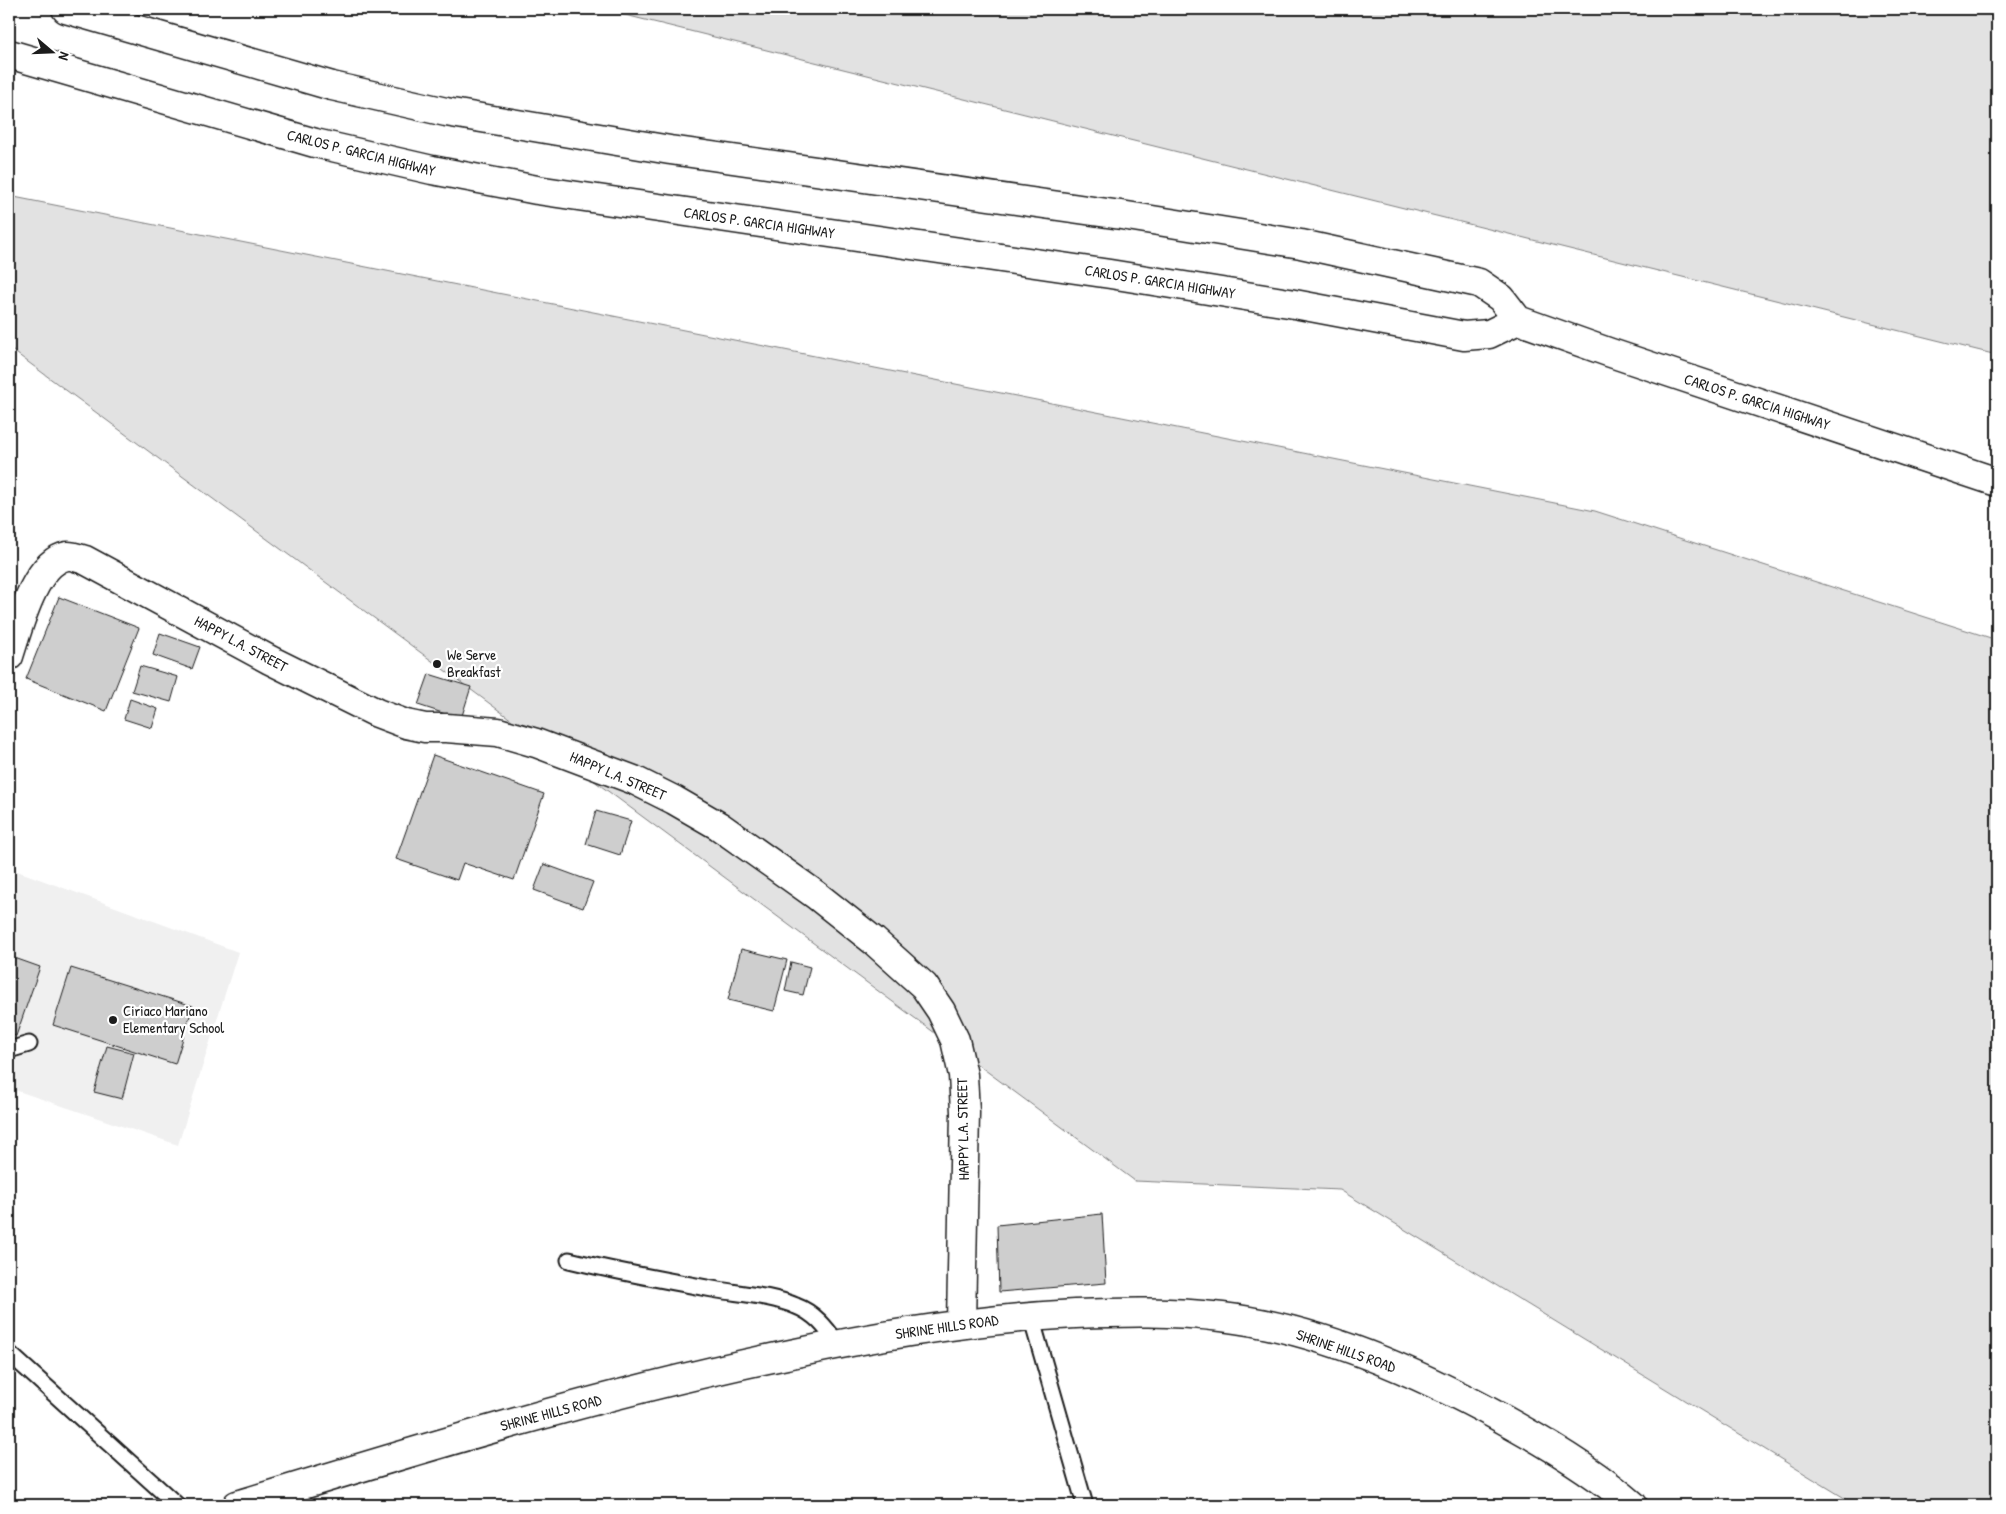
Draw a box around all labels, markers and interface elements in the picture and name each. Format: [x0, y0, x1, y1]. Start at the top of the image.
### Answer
north arrow [28, 28, 78, 78]
text: N [54, 50, 75, 64]
street label: CARLOS P. GARCIA HIGHWAY [285, 124, 438, 181]
street label: CARLOS P. GARCIA HIGHWAY [682, 202, 836, 244]
street label: CARLOS P. GARCIA HIGHWAY [1083, 259, 1237, 304]
street label: CARLOS P. GARCIA HIGHWAY [1681, 368, 1833, 435]
street label: HAPPY L.A. STREET [191, 610, 292, 677]
place label: We Serve Breakfast [447, 644, 501, 682]
marker: We Serve Breakfast [431, 658, 443, 670]
street label: HAPPY L.A. STREET [567, 746, 670, 806]
place label: Ciriaco Mariano Elementary School [123, 1000, 224, 1038]
marker: Ciriaco Mariano Elementary School [107, 1014, 119, 1026]
street label: HAPPY L.A. STREET [951, 1077, 974, 1180]
street label: SHRINE HILLS ROAD [894, 1309, 1001, 1344]
street label: SHRINE HILLS ROAD [1294, 1324, 1400, 1378]
street label: SHRINE HILLS ROAD [498, 1389, 605, 1436]

